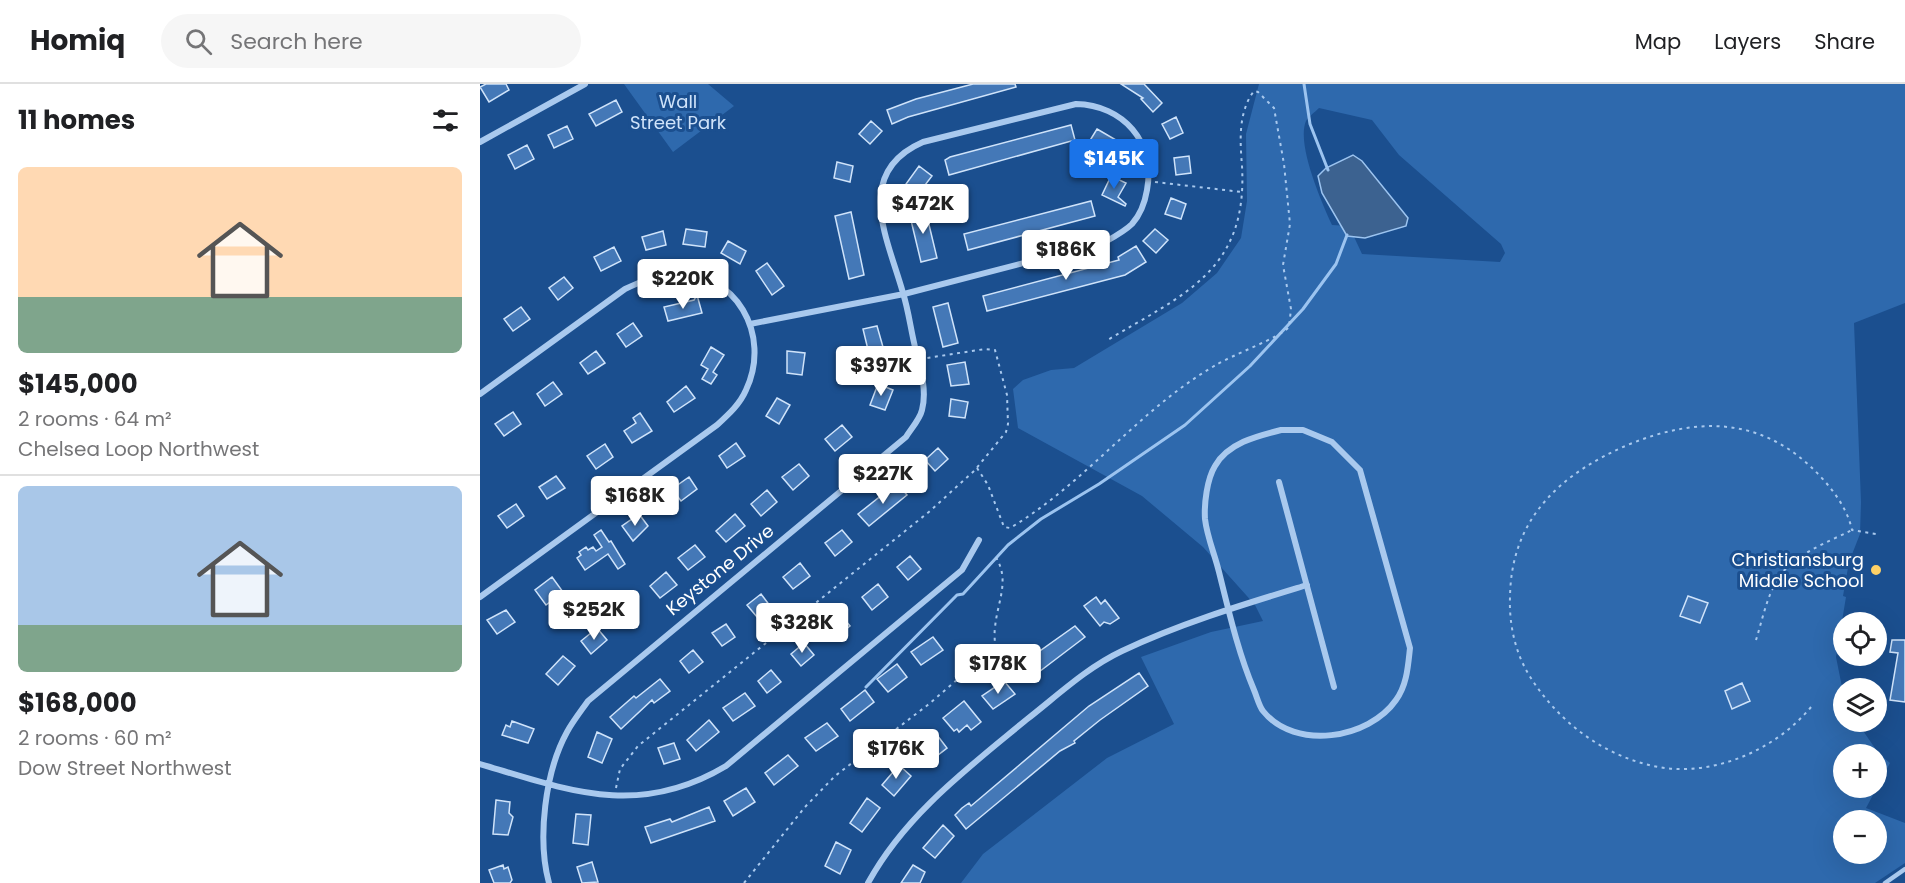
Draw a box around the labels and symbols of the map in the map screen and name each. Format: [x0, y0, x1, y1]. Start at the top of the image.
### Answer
park label: Wall Street Park [630, 89, 727, 135]
pin: $145K [1072, 139, 1156, 190]
pin: $472K [881, 184, 965, 235]
pin: $186K [1024, 230, 1108, 281]
pin: $220K [641, 259, 725, 310]
pin: $397K [839, 346, 923, 397]
pin: $227K [841, 454, 925, 505]
pin: $168K [593, 476, 677, 527]
street label: Keystone Drive [660, 518, 779, 621]
place label: Christiansburg Middle School [1731, 547, 1864, 593]
marker: Christiansburg Middle School [1869, 563, 1883, 577]
pin: $252K [552, 590, 636, 641]
pin: $328K [760, 603, 844, 654]
pin: $178K [956, 644, 1040, 695]
pin: $176K [854, 729, 938, 780]

